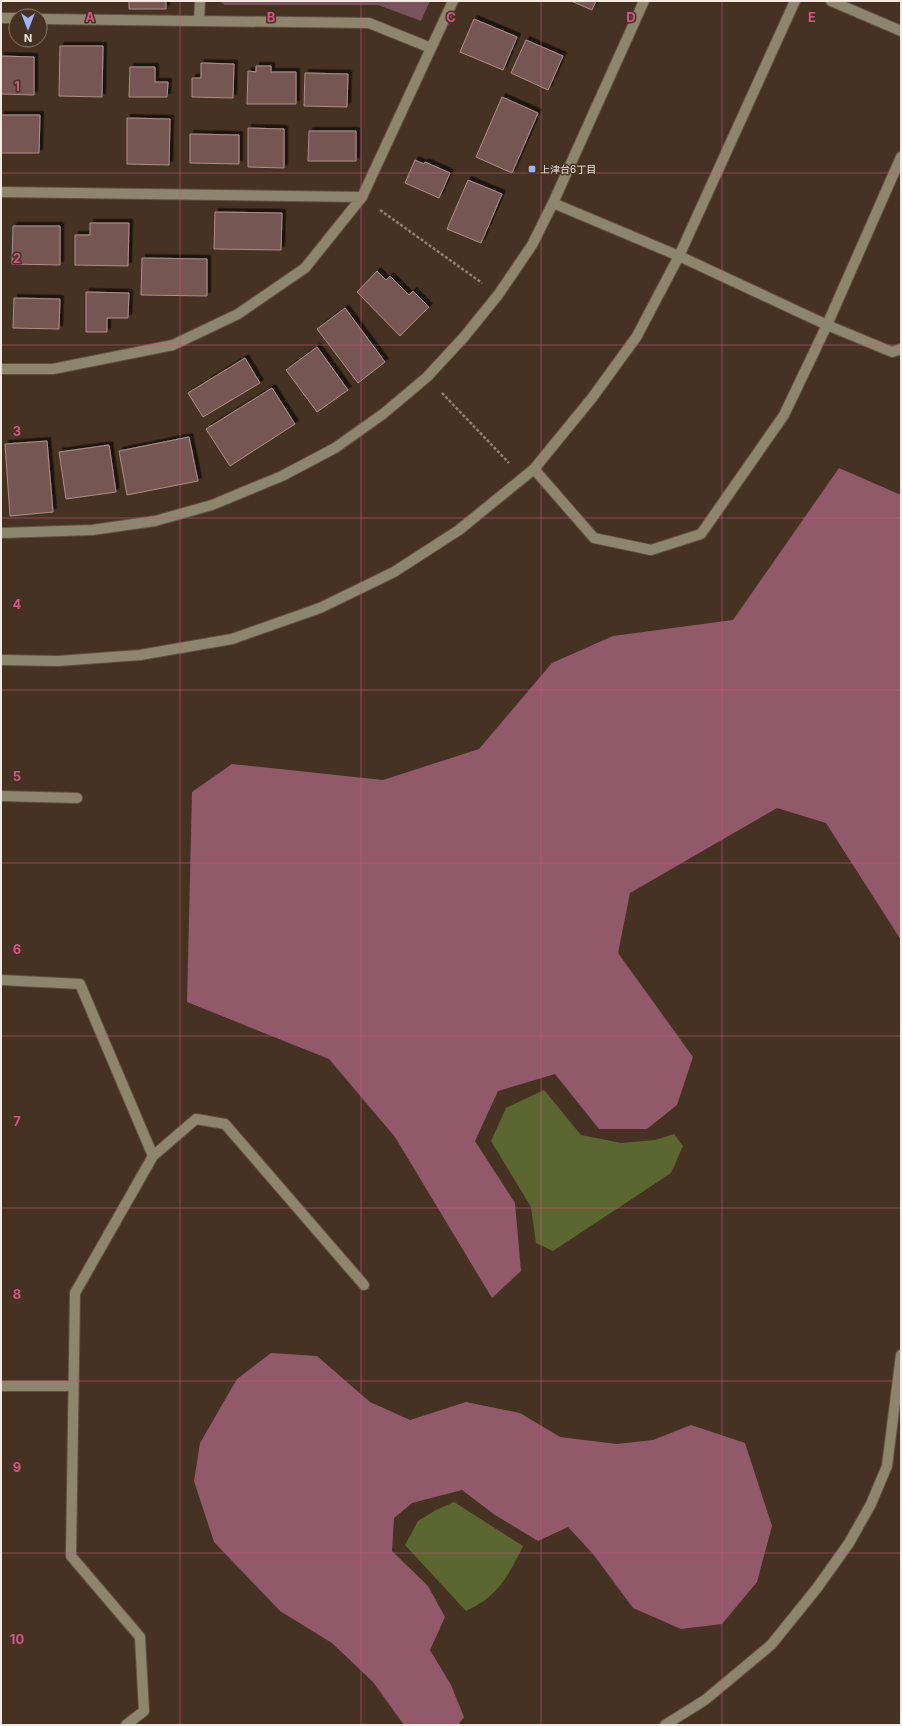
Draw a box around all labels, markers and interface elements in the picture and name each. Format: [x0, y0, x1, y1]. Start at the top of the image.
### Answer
north arrow [8, 8, 48, 48]
text: A [85, 9, 95, 25]
text: B [267, 9, 276, 25]
text: C [446, 9, 456, 25]
text: D [626, 9, 636, 25]
text: E [808, 9, 816, 25]
text: N [24, 31, 32, 45]
text: 1 [14, 78, 20, 94]
place label: 上津台6丁目 [540, 163, 596, 175]
marker: 上津台6丁目 [527, 164, 537, 174]
text: 2 [13, 250, 21, 266]
text: 3 [13, 423, 21, 439]
text: 4 [13, 596, 22, 612]
text: 5 [13, 768, 21, 784]
text: 6 [13, 941, 21, 957]
text: 7 [13, 1113, 21, 1129]
text: 8 [13, 1286, 21, 1302]
text: 9 [13, 1459, 21, 1475]
text: 10 [10, 1631, 24, 1647]

